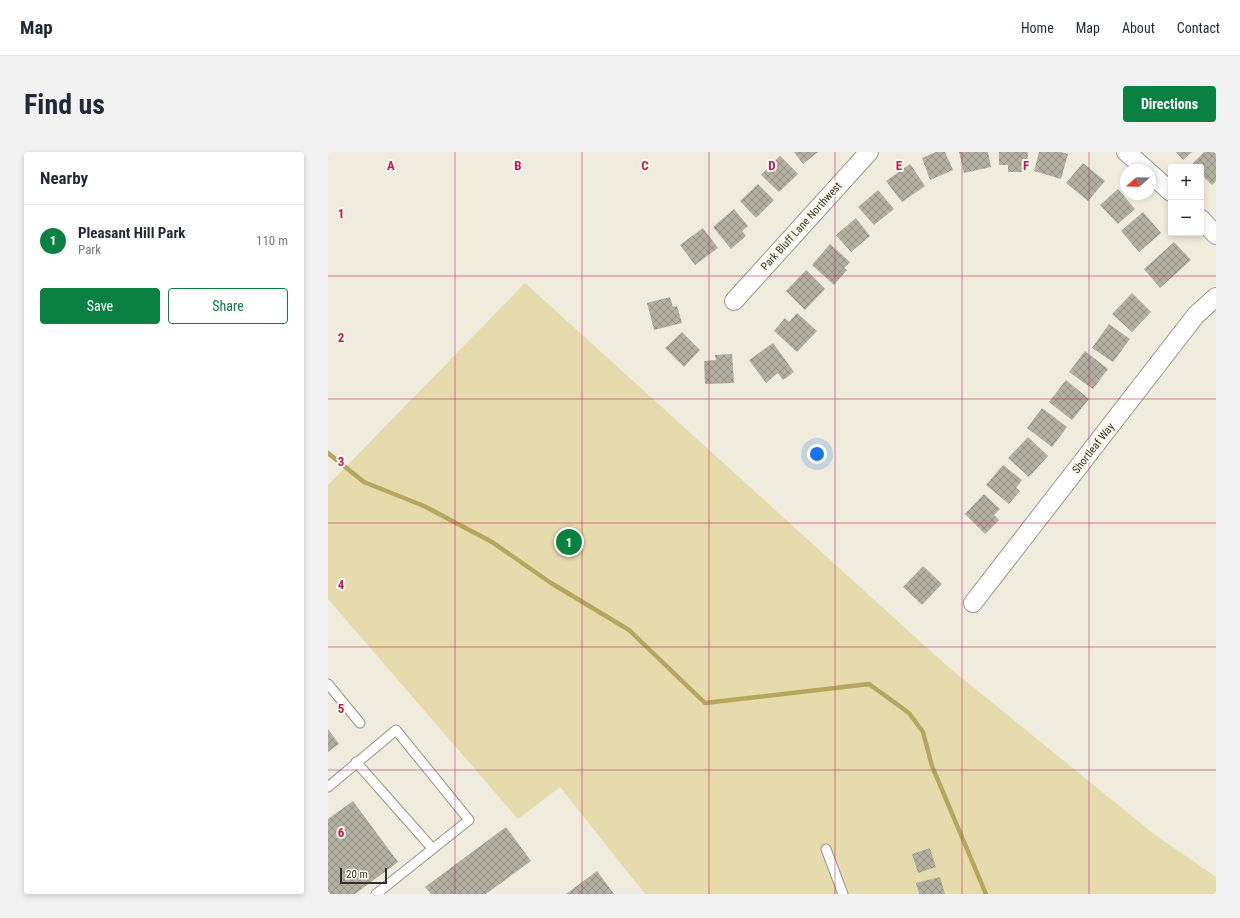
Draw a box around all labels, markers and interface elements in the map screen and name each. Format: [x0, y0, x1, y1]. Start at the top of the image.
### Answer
text: Map [20, 16, 53, 39]
text: Home [1021, 20, 1054, 36]
text: Map [1076, 20, 1100, 36]
text: About [1122, 20, 1155, 36]
text: Contact [1177, 20, 1220, 36]
button: Directions [1123, 86, 1216, 122]
text: Find us [24, 88, 105, 121]
text: A [387, 158, 395, 173]
text: B [514, 158, 522, 173]
text: C [641, 158, 649, 173]
text: D [768, 158, 776, 173]
text: E [896, 158, 903, 173]
text: F [1023, 158, 1029, 173]
north arrow [1120, 164, 1156, 200]
map controls [1168, 164, 1204, 236]
button: + [1168, 164, 1204, 200]
text: Nearby [40, 168, 88, 188]
street label: Park Bluff Lane Northwest [758, 180, 844, 273]
button: − [1168, 200, 1204, 236]
text: 1 [338, 206, 344, 221]
text: Pleasant Hill Park [78, 224, 186, 242]
text: 1 [50, 233, 56, 248]
text: 110 m [256, 233, 288, 248]
text: Park [78, 242, 101, 257]
button: Save [40, 288, 160, 324]
button: Share [168, 288, 288, 324]
text: 2 [338, 330, 345, 345]
street label: Shortleaf Way [1070, 420, 1117, 476]
your location [807, 444, 827, 464]
text: 3 [338, 454, 344, 469]
pin: 1 [556, 527, 582, 557]
text: 4 [338, 577, 345, 592]
text: 5 [338, 701, 345, 716]
text: 6 [338, 825, 345, 840]
scale bar [340, 866, 387, 885]
text: 20 m [346, 868, 368, 881]

